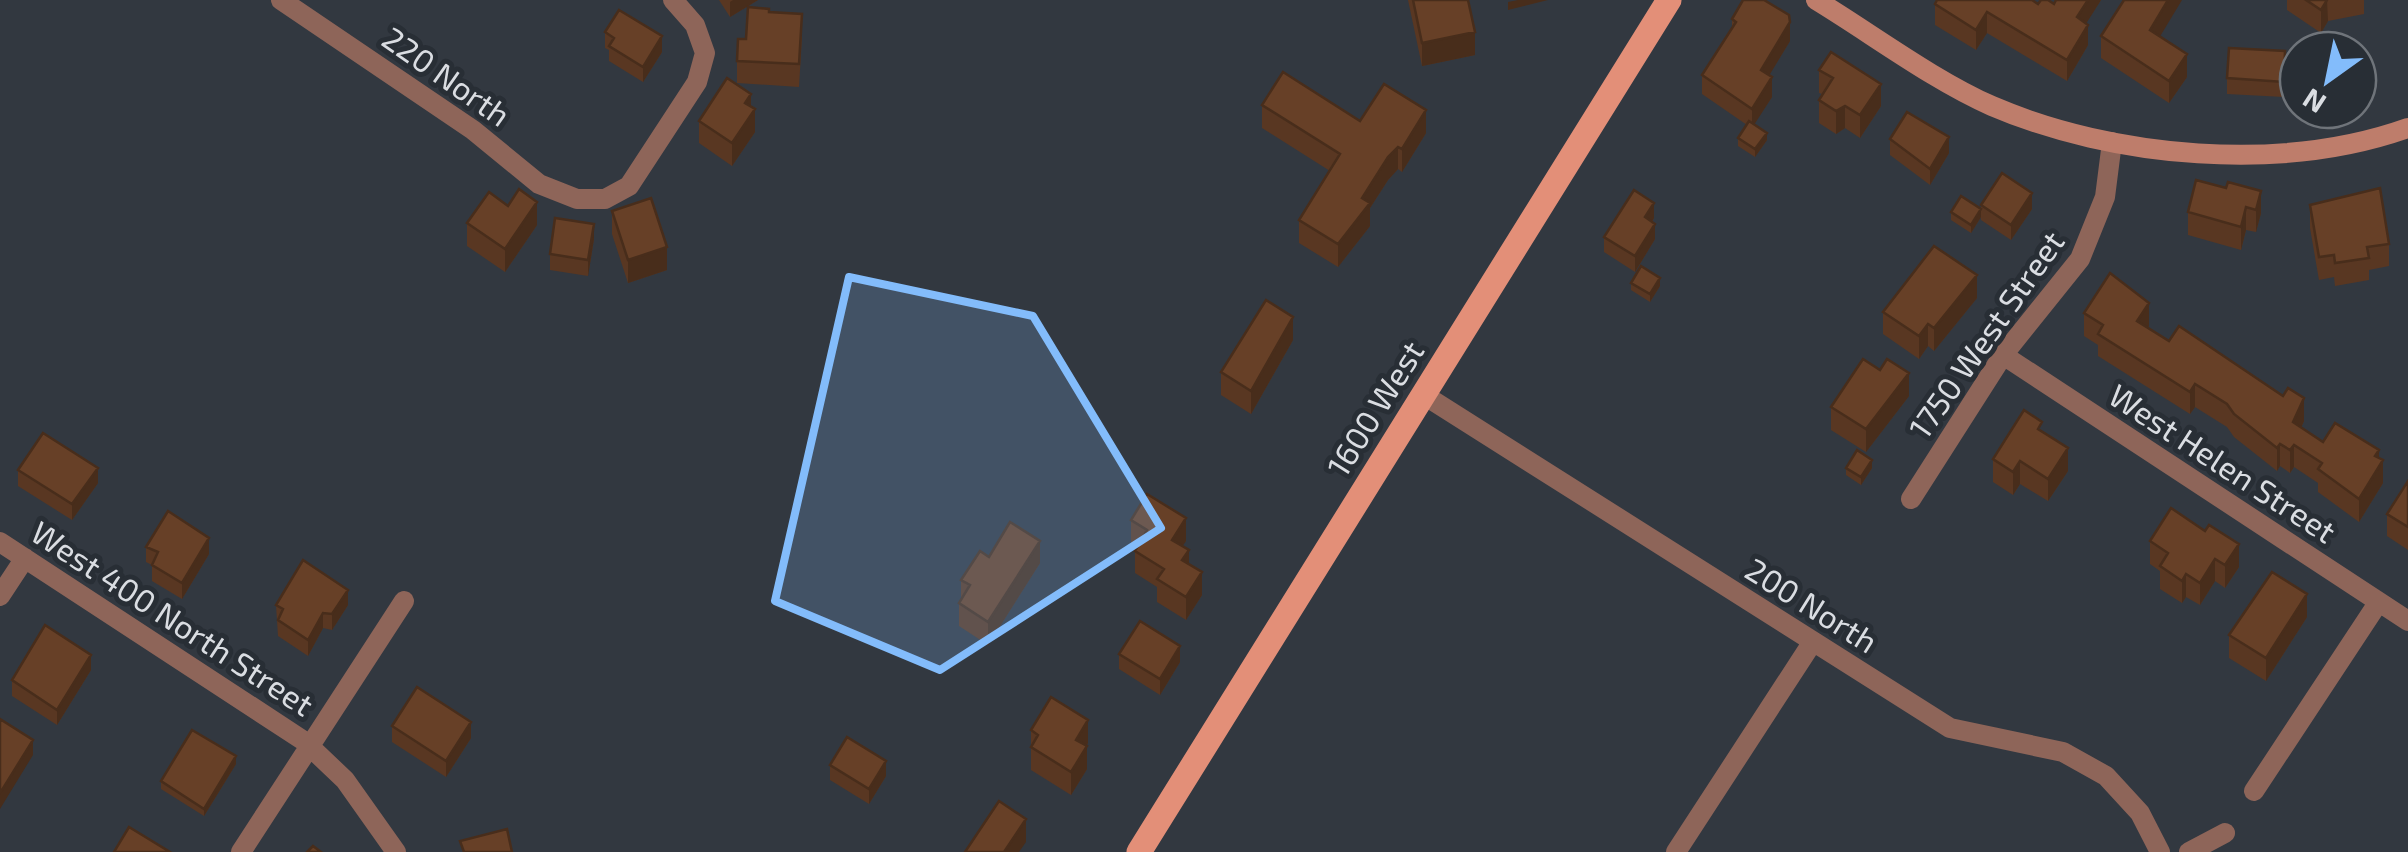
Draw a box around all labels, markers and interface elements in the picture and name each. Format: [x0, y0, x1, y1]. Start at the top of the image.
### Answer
street label: 220 North [376, 18, 518, 133]
north arrow [2278, 30, 2378, 130]
text: N [2296, 82, 2332, 122]
street label: 1750 West Street [1900, 223, 2071, 445]
street label: 1600 West [1318, 334, 1431, 482]
street label: West Helen Street [2103, 375, 2343, 550]
street label: West 400 North Street [25, 512, 321, 723]
street label: 200 North [1739, 549, 1885, 660]

